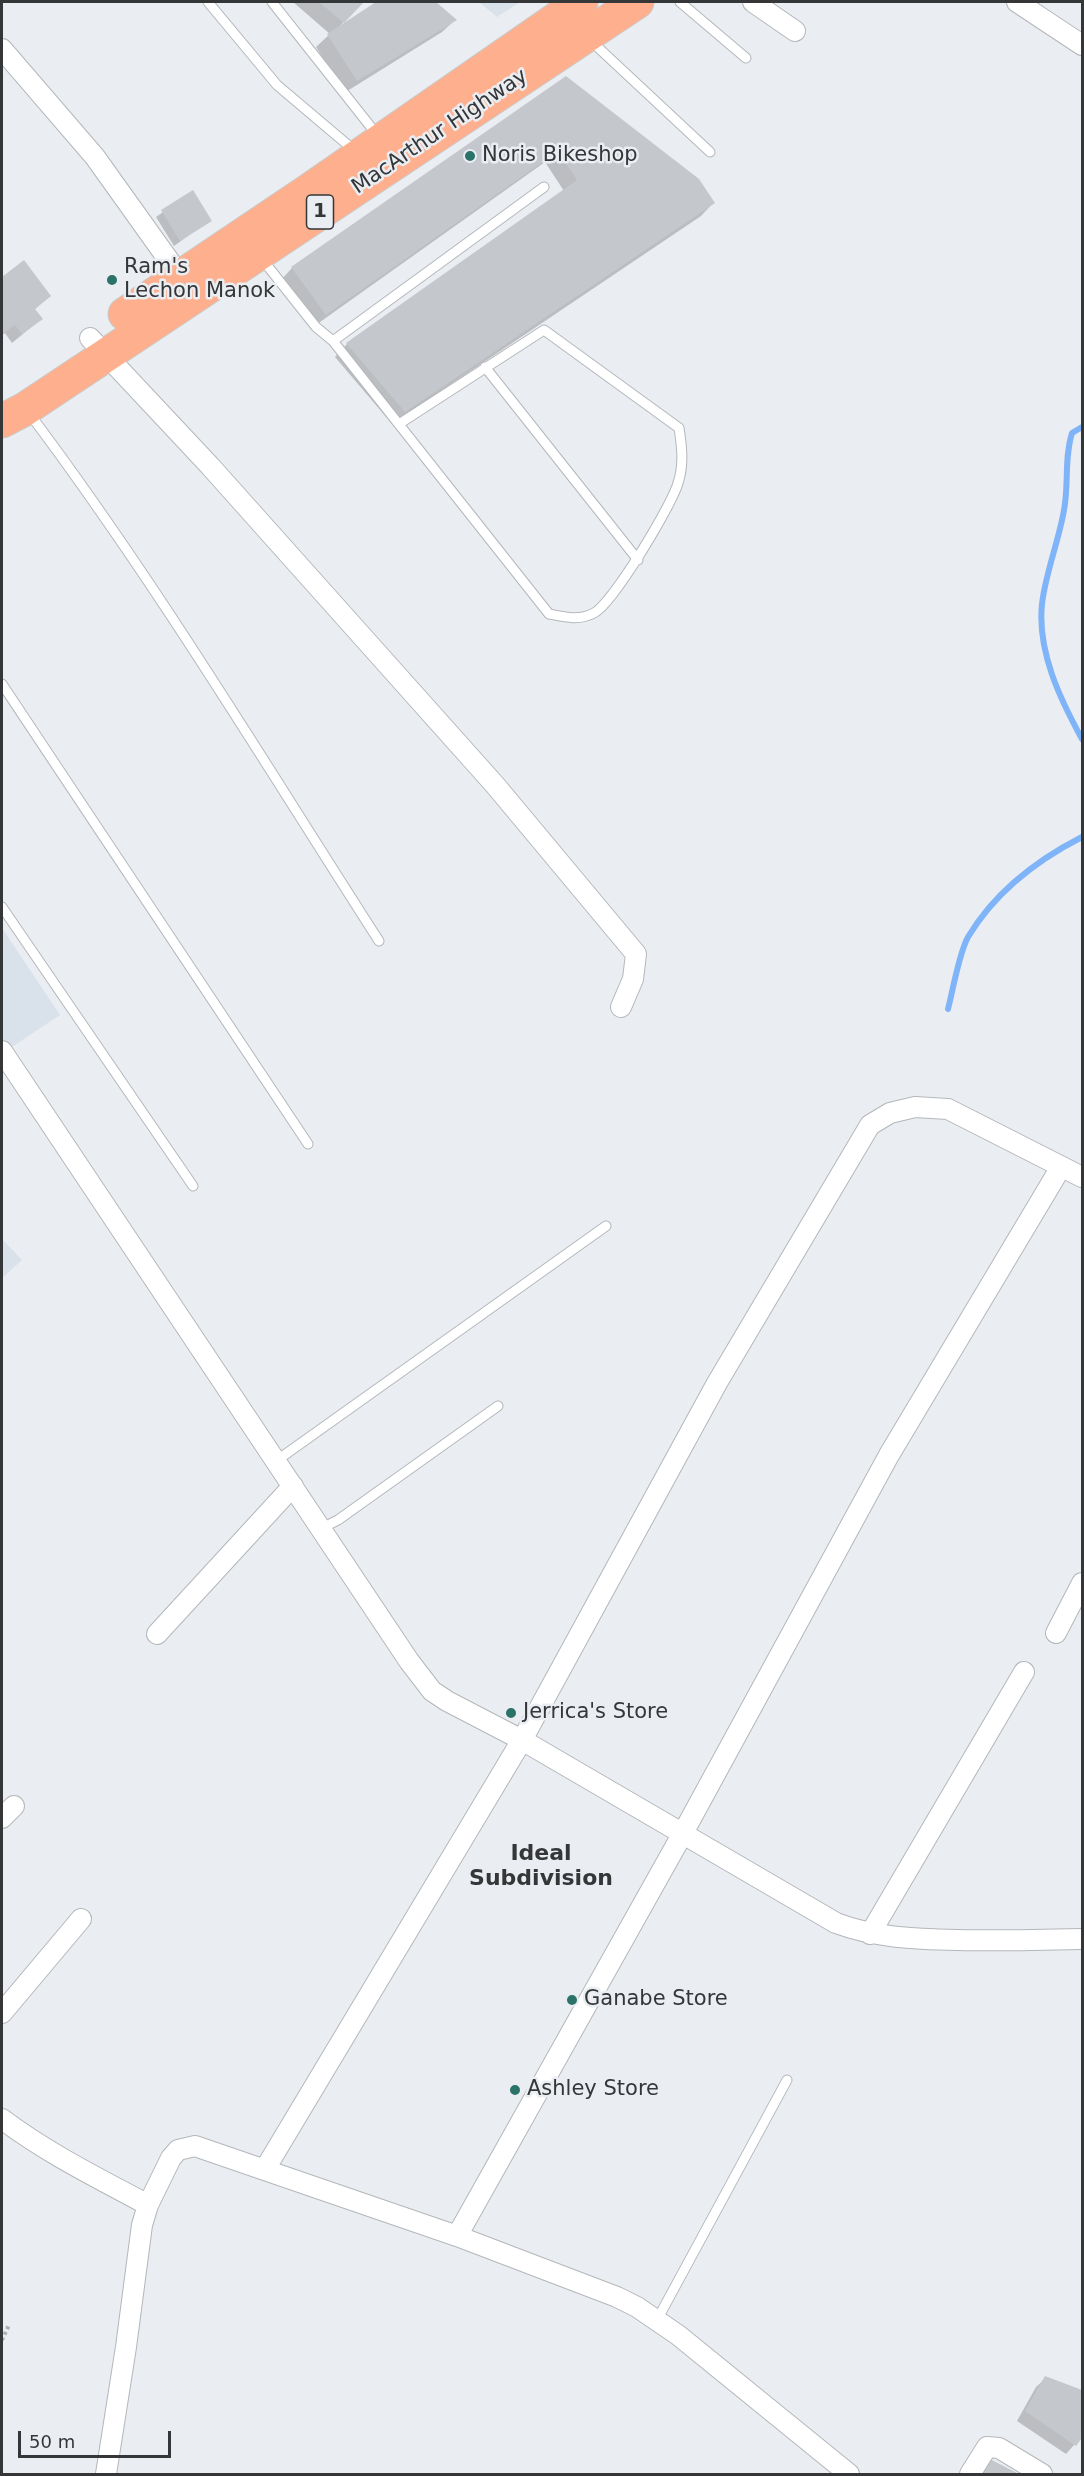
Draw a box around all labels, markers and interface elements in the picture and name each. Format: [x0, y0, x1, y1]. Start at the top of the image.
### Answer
street label: MacArthur Highway [347, 64, 533, 200]
place label: Noris Bikeshop [482, 143, 638, 169]
marker: Noris Bikeshop [463, 149, 477, 163]
road number: 1 [306, 195, 334, 229]
place label: Ram's Lechon Manok [124, 255, 275, 305]
marker: Ram's Lechon Manok [105, 273, 119, 287]
place label: Jerrica's Store [523, 1700, 668, 1726]
marker: Jerrica's Store [504, 1706, 518, 1720]
district label: Ideal Subdivision [469, 1841, 613, 1892]
place label: Ganabe Store [584, 1987, 728, 2013]
marker: Ganabe Store [565, 1993, 579, 2007]
place label: Ashley Store [527, 2077, 659, 2103]
marker: Ashley Store [508, 2083, 522, 2097]
scale bar [21, 2419, 174, 2457]
text: 50 m [29, 2431, 75, 2452]

